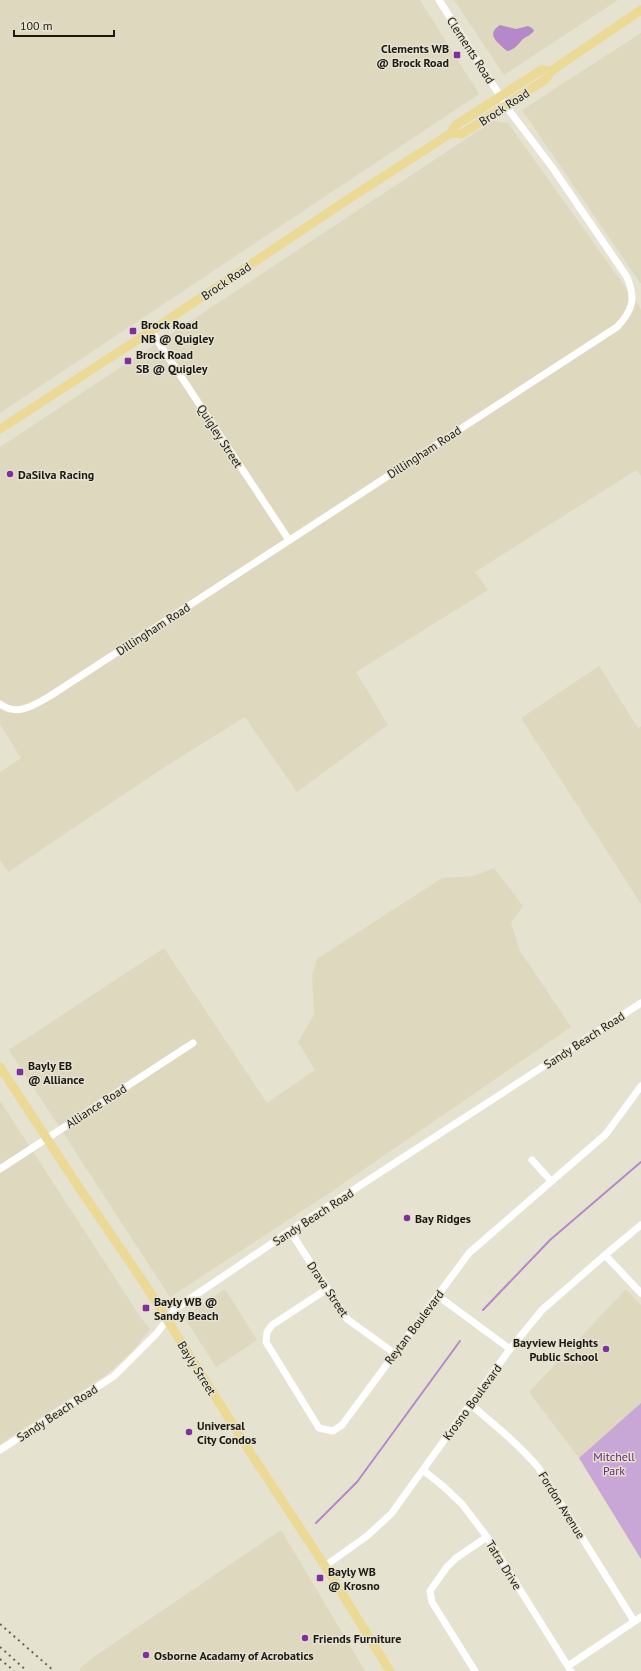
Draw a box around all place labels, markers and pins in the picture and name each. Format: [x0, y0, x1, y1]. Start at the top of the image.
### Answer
place label: Clements WB @ Brock Road [376, 41, 449, 70]
marker: Clements WB @ Brock Road [452, 50, 462, 60]
place label: Brock Road NB @ Quigley [141, 317, 214, 346]
marker: Brock Road NB @ Quigley [128, 326, 138, 336]
place label: Brock Road SB @ Quigley [136, 347, 208, 376]
marker: Brock Road SB @ Quigley [123, 356, 133, 366]
place label: DaSilva Racing [18, 467, 94, 482]
marker: DaSilva Racing [5, 469, 15, 479]
place label: Bayly EB @ Alliance [28, 1058, 84, 1087]
marker: Bayly EB @ Alliance [15, 1067, 25, 1077]
place label: Bay Ridges [415, 1211, 471, 1226]
marker: Bay Ridges [402, 1213, 412, 1223]
place label: Bayly WB @ Sandy Beach [154, 1294, 219, 1323]
marker: Bayly WB @ Sandy Beach [141, 1303, 151, 1313]
place label: Bayview Heights Public School [513, 1335, 598, 1364]
marker: Bayview Heights Public School [601, 1344, 611, 1354]
place label: Universal City Condos [197, 1418, 256, 1447]
marker: Universal City Condos [184, 1427, 194, 1437]
place label: Bayly WB @ Krosno [328, 1564, 380, 1593]
marker: Bayly WB @ Krosno [315, 1573, 325, 1583]
place label: Friends Furniture [313, 1631, 401, 1646]
marker: Friends Furniture [300, 1633, 310, 1643]
place label: Osborne Acadamy of Acrobatics [154, 1648, 314, 1663]
marker: Osborne Acadamy of Acrobatics [141, 1650, 151, 1660]

